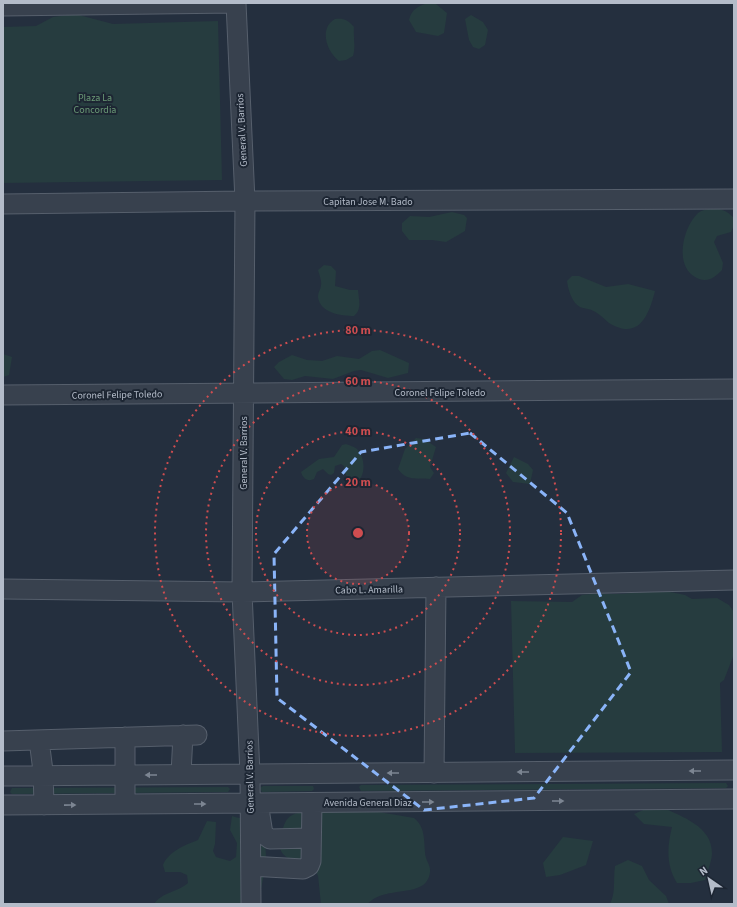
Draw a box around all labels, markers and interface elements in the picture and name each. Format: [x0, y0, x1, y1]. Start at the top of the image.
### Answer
park label: Plaza La Concordia [74, 91, 116, 117]
street label: General V. Barrios [233, 93, 251, 167]
street label: Capitan Jose M. Bado [323, 195, 413, 209]
text: 80 m [345, 322, 371, 339]
text: 60 m [345, 373, 371, 390]
street label: Coronel Felipe Toledo [395, 386, 485, 400]
street label: Coronel Felipe Toledo [72, 387, 163, 403]
street label: General V. Barrios [237, 416, 251, 490]
text: 40 m [345, 423, 371, 440]
text: 20 m [345, 474, 371, 491]
centre of rings [351, 526, 365, 540]
street label: Cabo L. Amarilla [335, 582, 403, 598]
street label: General V. Barrios [242, 740, 258, 814]
one-way arrow [688, 768, 701, 774]
one-way arrow [516, 769, 529, 775]
one-way arrow [386, 770, 399, 776]
one-way arrow [144, 772, 157, 778]
street label: Avenida General Diaz [324, 796, 412, 810]
one-way arrow [552, 798, 565, 804]
one-way arrow [422, 799, 435, 805]
one-way arrow [194, 801, 207, 807]
one-way arrow [64, 802, 77, 808]
north arrow [689, 859, 729, 899]
text: N [696, 863, 711, 879]

